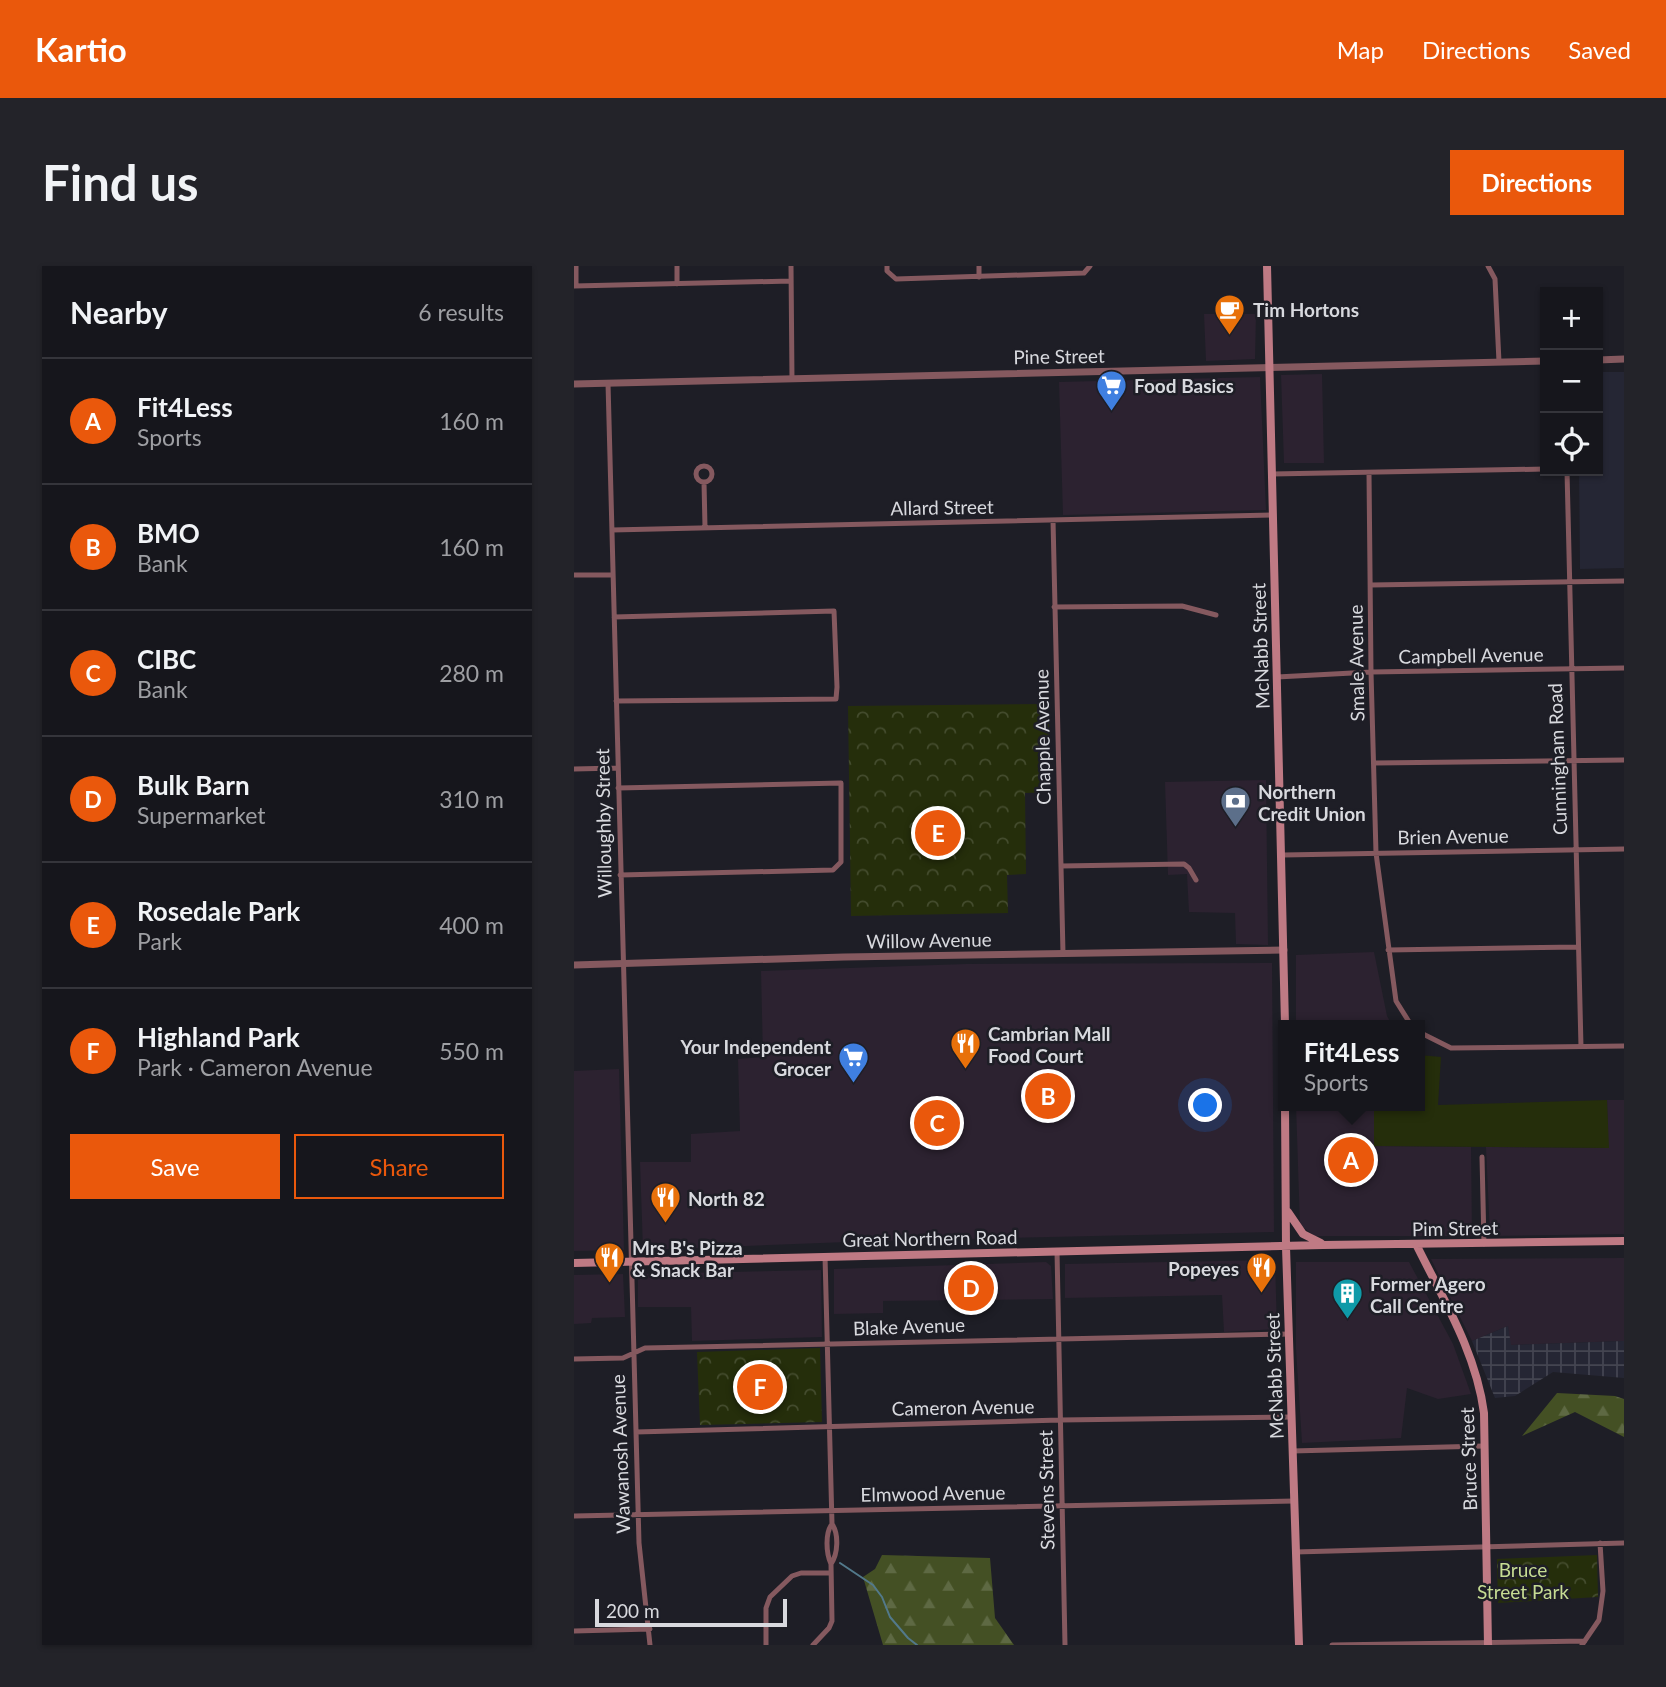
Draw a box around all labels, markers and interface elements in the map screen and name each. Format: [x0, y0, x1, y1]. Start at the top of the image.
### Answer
text: Kartio [35, 29, 127, 69]
text: Map [1337, 35, 1384, 64]
text: Directions [1422, 35, 1530, 64]
text: Saved [1568, 35, 1631, 64]
button: Directions [1450, 150, 1624, 215]
text: Find us [42, 153, 199, 211]
map controls [1540, 287, 1603, 476]
button: + [1540, 287, 1603, 350]
cafe icon: Tim Hortons [1213, 292, 1247, 336]
text: Nearby [70, 294, 168, 330]
text: 6 results [418, 298, 504, 326]
place label: Tim Hortons [1253, 298, 1359, 321]
street label: Pine Street [1013, 344, 1105, 368]
button: − [1540, 350, 1603, 413]
supermarket icon: Food Basics [1094, 368, 1128, 412]
place label: Food Basics [1134, 374, 1234, 397]
text: Fit4Less [137, 391, 233, 423]
text: A [85, 407, 101, 435]
text: 160 m [439, 407, 504, 435]
button: locate [1540, 413, 1603, 476]
text: Sports [137, 423, 202, 451]
street label: Allard Street [890, 495, 994, 519]
text: BMO [137, 517, 200, 549]
text: B [85, 533, 101, 561]
text: 160 m [439, 533, 504, 561]
text: Bank [137, 549, 188, 577]
street label: McNabb Street [1246, 582, 1274, 709]
street label: Smale Avenue [1343, 604, 1369, 722]
street label: Campbell Avenue [1398, 642, 1544, 668]
text: CIBC [137, 643, 196, 675]
text: C [85, 659, 101, 687]
text: 280 m [439, 659, 504, 687]
street label: Chapple Avenue [1029, 669, 1055, 805]
text: Bank [137, 675, 188, 703]
street label: Cunningham Road [1543, 683, 1571, 835]
street label: Willoughby Street [590, 748, 616, 898]
text: Bulk Barn [137, 769, 250, 801]
place label: Northern Credit Union [1258, 780, 1366, 825]
text: D [84, 785, 102, 813]
text: 310 m [439, 785, 504, 813]
bank icon: Northern Credit Union [1218, 785, 1252, 829]
text: Supermarket [137, 801, 266, 829]
pin: E [915, 807, 961, 859]
street label: Brien Avenue [1397, 824, 1509, 848]
text: Rosedale Park [137, 895, 300, 927]
text: E [86, 911, 100, 939]
text: 400 m [439, 911, 504, 939]
text: Park [137, 927, 182, 955]
street label: Willow Avenue [866, 927, 992, 953]
popup [1278, 1020, 1425, 1111]
text: Highland Park [137, 1021, 300, 1053]
place label: Cambrian Mall Food Court [988, 1022, 1111, 1067]
restaurant icon: Cambrian Mall Food Court [948, 1027, 982, 1071]
place label: Your Independent Grocer [680, 1035, 832, 1080]
text: Fit4Less [1304, 1036, 1399, 1068]
text: F [86, 1037, 100, 1065]
text: 550 m [439, 1037, 504, 1065]
supermarket icon: Your Independent Grocer [837, 1040, 871, 1084]
text: Park · Cameron Avenue [137, 1053, 373, 1081]
text: Sports [1304, 1068, 1368, 1096]
pin: B [1025, 1070, 1071, 1122]
your location [1188, 1088, 1222, 1122]
pin: C [914, 1097, 960, 1149]
button: Save [70, 1134, 280, 1199]
button: Share [294, 1134, 504, 1199]
pin: A [1328, 1134, 1374, 1186]
restaurant icon: North 82 [648, 1181, 682, 1225]
place label: North 82 [688, 1187, 765, 1210]
street label: Pim Street [1412, 1216, 1499, 1240]
street label: Great Northern Road [842, 1225, 1018, 1251]
place label: Mrs B's Pizza & Snack Bar [632, 1236, 743, 1281]
restaurant icon: Mrs B's Pizza & Snack Bar [592, 1241, 626, 1285]
restaurant icon: Popeyes [1245, 1251, 1279, 1295]
place label: Popeyes [1168, 1257, 1239, 1280]
pin: D [948, 1262, 994, 1314]
place label: Former Agero Call Centre [1370, 1272, 1486, 1317]
building icon: Former Agero Call Centre [1330, 1277, 1364, 1321]
street label: McNabb Street [1260, 1312, 1288, 1439]
street label: Blake Avenue [852, 1313, 966, 1339]
pin: F [737, 1361, 783, 1413]
street label: Wawanosh Avenue [606, 1374, 634, 1534]
street label: Cameron Avenue [891, 1394, 1035, 1420]
street label: Bruce Street [1455, 1407, 1481, 1511]
street label: Stevens Street [1033, 1430, 1059, 1550]
street label: Elmwood Avenue [860, 1480, 1006, 1506]
park label: Bruce Street Park [1477, 1558, 1569, 1603]
scale bar [595, 1596, 788, 1628]
text: 200 m [606, 1599, 660, 1622]

